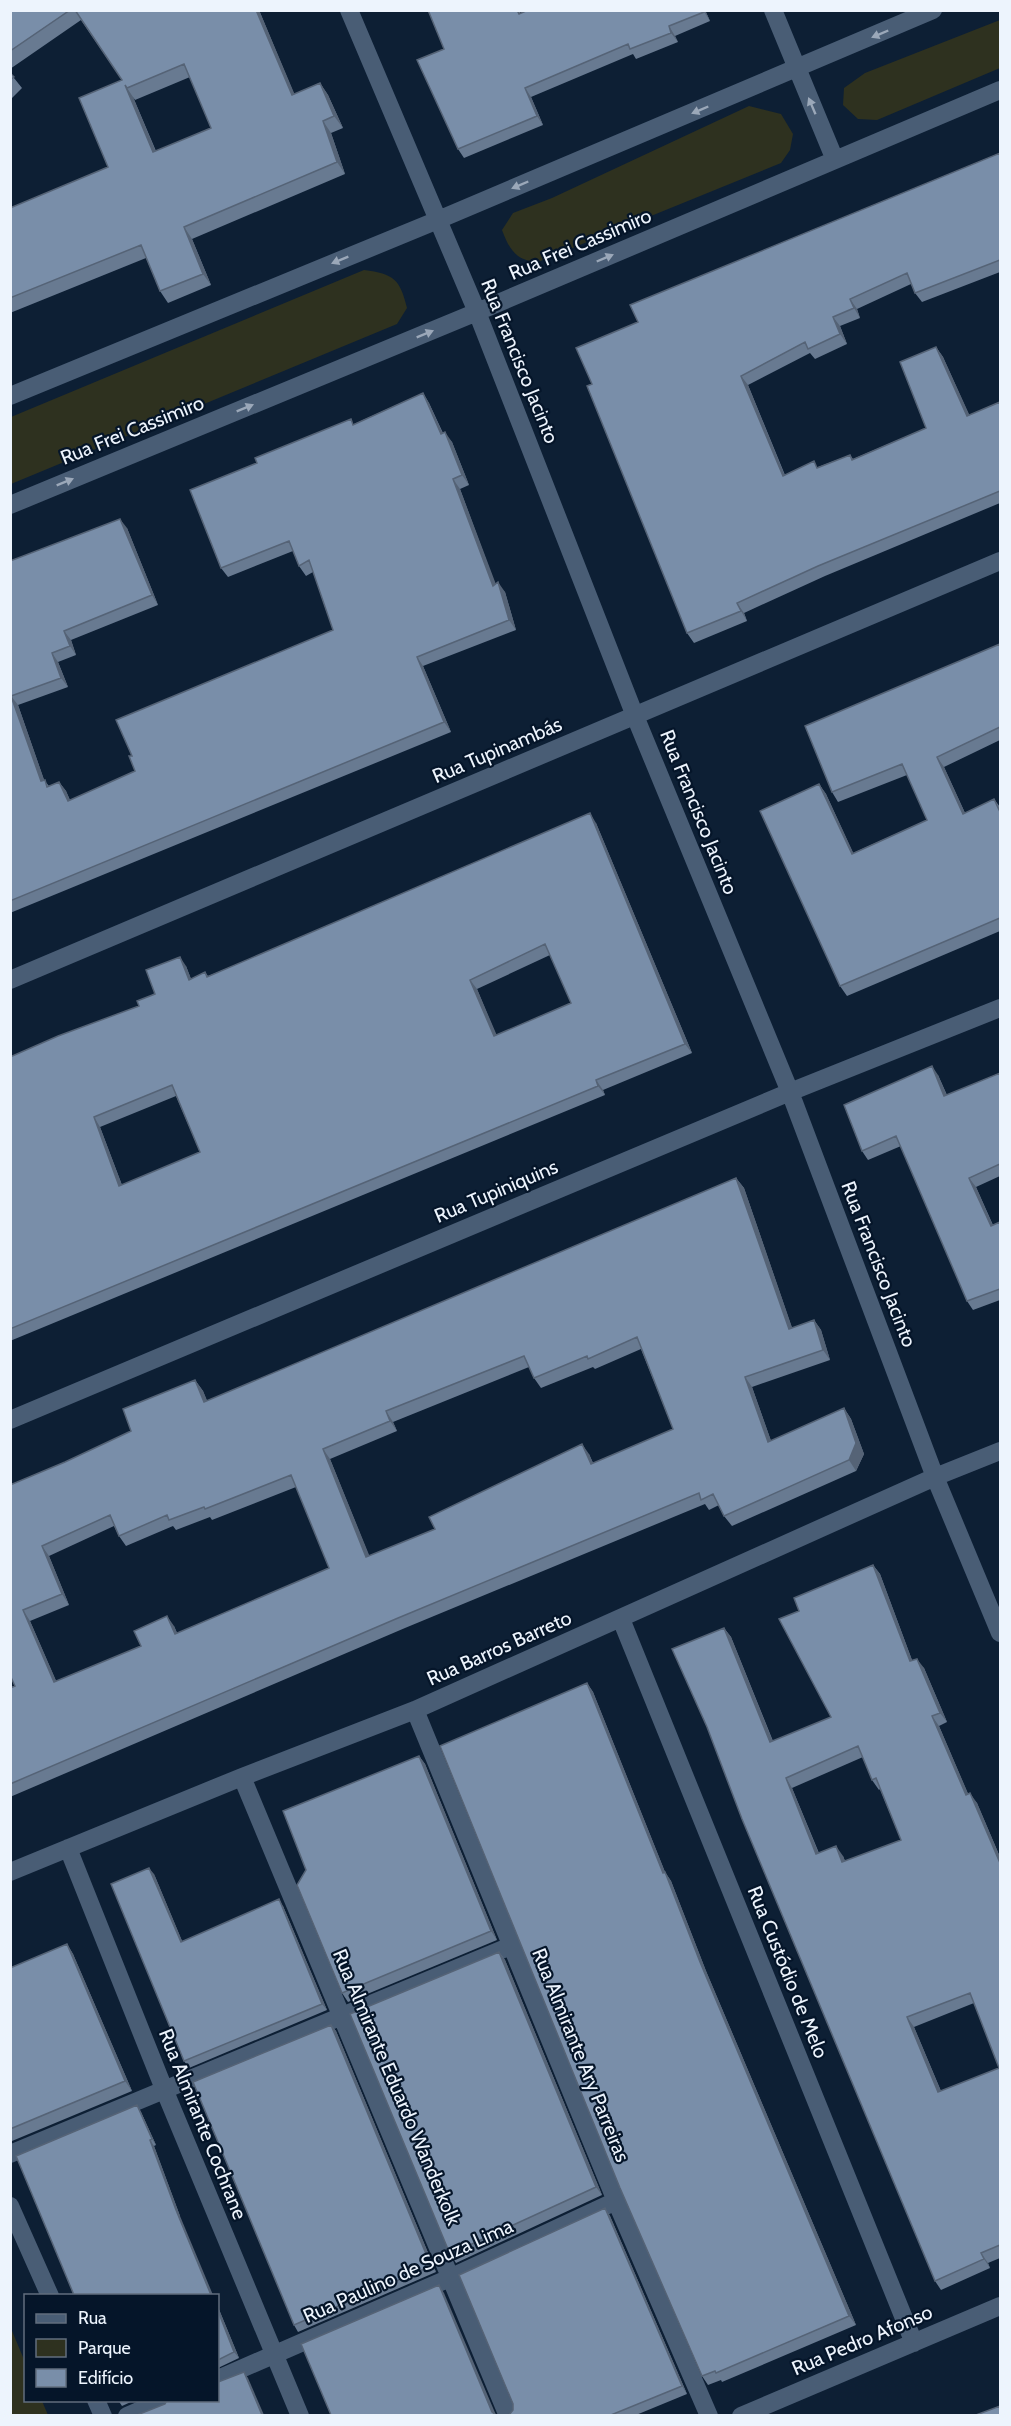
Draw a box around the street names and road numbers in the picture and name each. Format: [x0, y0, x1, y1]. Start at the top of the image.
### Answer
street label: Rua Frei Cassimiro [505, 203, 655, 285]
street label: Rua Francisco Jacinto [476, 275, 564, 447]
street label: Rua Frei Cassimiro [57, 390, 207, 470]
street label: Rua Tupinambás [429, 712, 565, 788]
street label: Rua Francisco Jacinto [655, 726, 743, 898]
street label: Rua Tupiniquins [431, 1154, 561, 1228]
street label: Rua Francisco Jacinto [836, 1178, 922, 1350]
street label: Rua Barros Barreto [423, 1605, 575, 1691]
street label: Rua Custódio de Melo [743, 1882, 833, 2062]
street label: Rua Almirante Eduardo Wanderkolk [328, 1945, 466, 2229]
street label: Rua Almirante Ary Parreiras [527, 1945, 635, 2165]
street label: Rua Almirante Cochrane [154, 2025, 252, 2223]
street label: Rua Paulino de Souza Lima [299, 2214, 517, 2328]
street label: Rua Pedro Afonso [788, 2300, 936, 2380]

